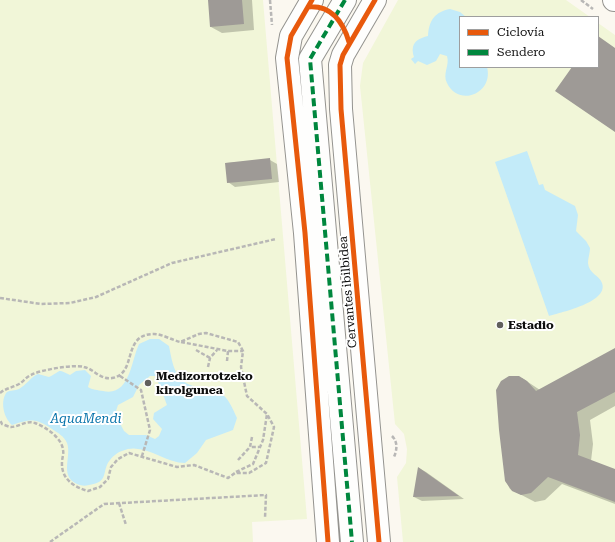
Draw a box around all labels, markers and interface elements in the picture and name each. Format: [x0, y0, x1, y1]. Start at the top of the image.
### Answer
legend [459, 16, 599, 68]
text: Ciclovía [497, 25, 544, 39]
text: Sendero [497, 45, 545, 59]
street label: Cervantes ibilbidea [336, 235, 360, 349]
place label: Estadio [508, 318, 554, 332]
marker: Estadio [495, 320, 505, 330]
place label: Medizorrotzeko kirolgunea [156, 369, 253, 397]
marker: Medizorrotzeko kirolgunea [143, 378, 153, 388]
water label: AquaMendi [50, 411, 122, 427]

